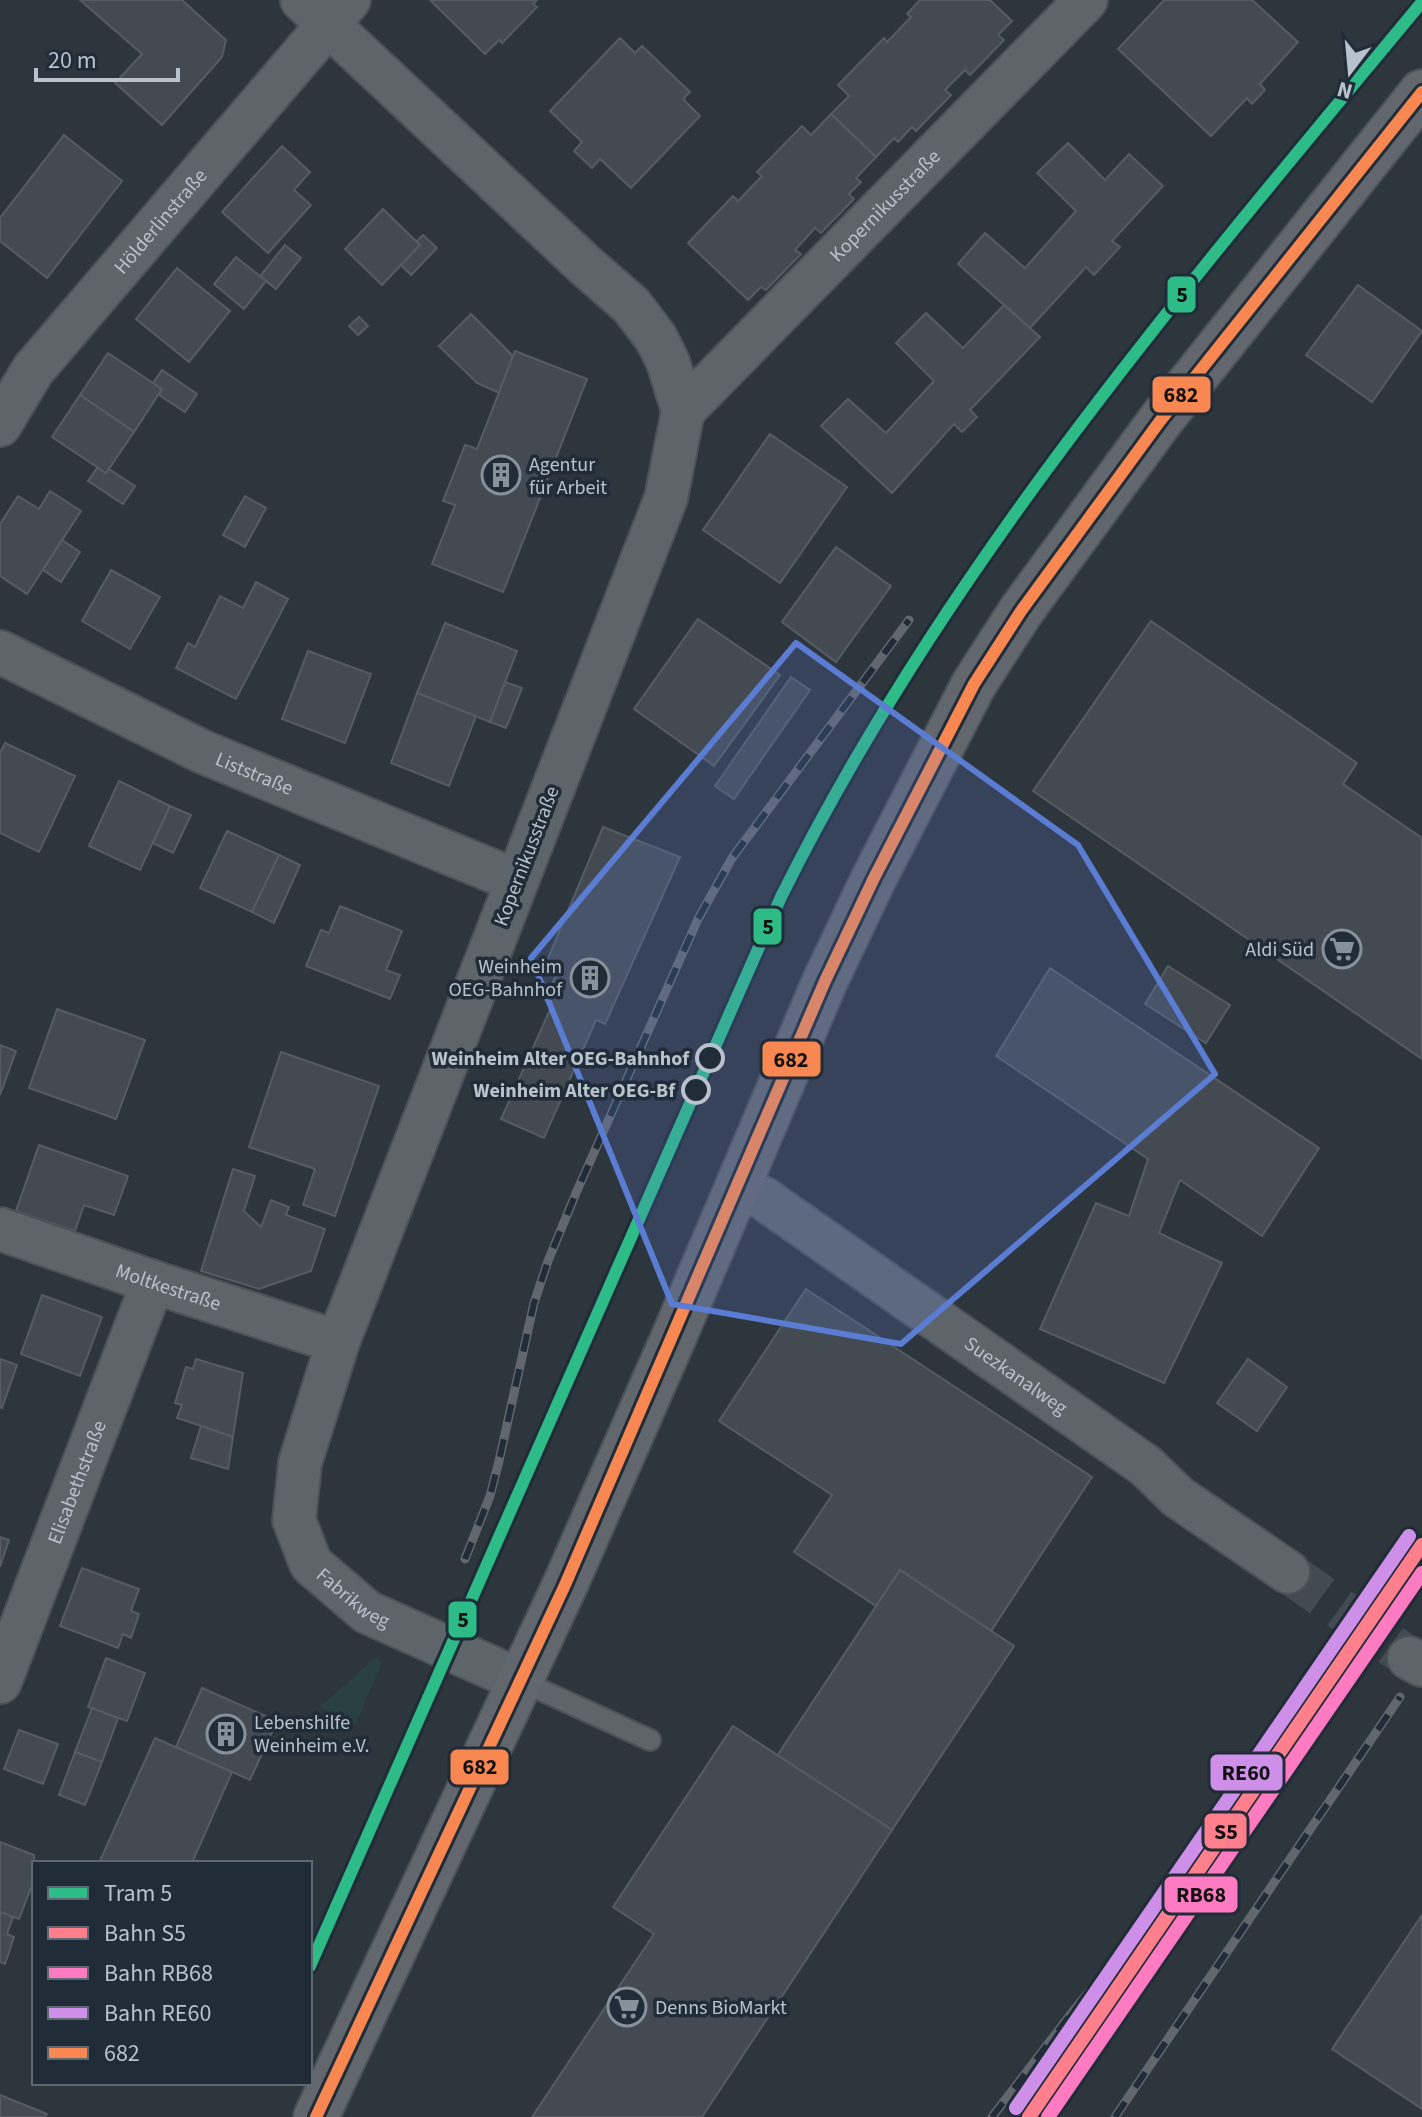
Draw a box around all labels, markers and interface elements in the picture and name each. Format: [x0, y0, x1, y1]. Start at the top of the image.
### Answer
scale bar [36, 32, 178, 82]
north arrow [1310, 32, 1390, 112]
text: 20 m [48, 43, 97, 78]
text: N [1333, 73, 1356, 108]
street label: Kopernikusstraße [824, 143, 947, 269]
street label: Hölderlinstraße [108, 163, 214, 281]
line badge: 5 [1166, 275, 1197, 314]
text: 5 [1176, 279, 1188, 311]
line badge: 682 [1151, 375, 1212, 414]
text: 682 [1164, 379, 1198, 411]
place label: Agentur für Arbeit [529, 451, 607, 502]
building icon: Agentur für Arbeit [480, 454, 522, 496]
street label: Liststraße [211, 746, 297, 803]
street label: Kopernikusstraße [487, 782, 566, 930]
line badge: 5 [752, 907, 783, 946]
text: 5 [762, 911, 774, 943]
supermarket icon: Aldi Süd [1321, 928, 1363, 970]
place label: Aldi Süd [1245, 936, 1314, 964]
place label: Weinheim OEG-Bahnhof [448, 953, 563, 1004]
building icon: Weinheim OEG-Bahnhof [569, 957, 611, 999]
line badge: 682 [761, 1040, 822, 1078]
marker: Weinheim Alter OEG-Bahnhof [696, 1044, 724, 1072]
text: 682 [774, 1044, 808, 1076]
place label: Weinheim Alter OEG-Bahnhof [431, 1045, 690, 1073]
marker: Weinheim Alter OEG-Bf [682, 1076, 710, 1104]
place label: Weinheim Alter OEG-Bf [473, 1077, 676, 1105]
street label: Moltkestraße [112, 1257, 224, 1318]
street label: Suezkanalweg [958, 1330, 1073, 1422]
street label: Elisabethstraße [41, 1417, 114, 1548]
street label: Fabrikweg [310, 1561, 394, 1635]
line badge: 5 [447, 1600, 478, 1639]
text: 5 [457, 1604, 469, 1636]
place label: Lebenshilfe Weinheim e.V. [254, 1709, 369, 1760]
building icon: Lebenshilfe Weinheim e.V. [205, 1713, 247, 1755]
line badge: 682 [449, 1748, 510, 1786]
text: 682 [463, 1751, 497, 1783]
line badge: RE60 [1209, 1753, 1284, 1792]
text: RE60 [1222, 1757, 1270, 1789]
line badge: S5 [1203, 1812, 1248, 1850]
text: S5 [1214, 1816, 1238, 1848]
legend [32, 1861, 312, 2085]
line badge: RB68 [1163, 1875, 1239, 1914]
text: Tram 5 [104, 1876, 172, 1911]
text: RB68 [1176, 1879, 1226, 1911]
text: Bahn S5 [104, 1916, 186, 1951]
text: Bahn RB68 [104, 1956, 213, 1991]
supermarket icon: Denns BioMarkt [606, 1986, 648, 2028]
place label: Denns BioMarkt [655, 1994, 787, 2022]
text: Bahn RE60 [104, 1996, 211, 2031]
text: 682 [104, 2036, 140, 2071]

